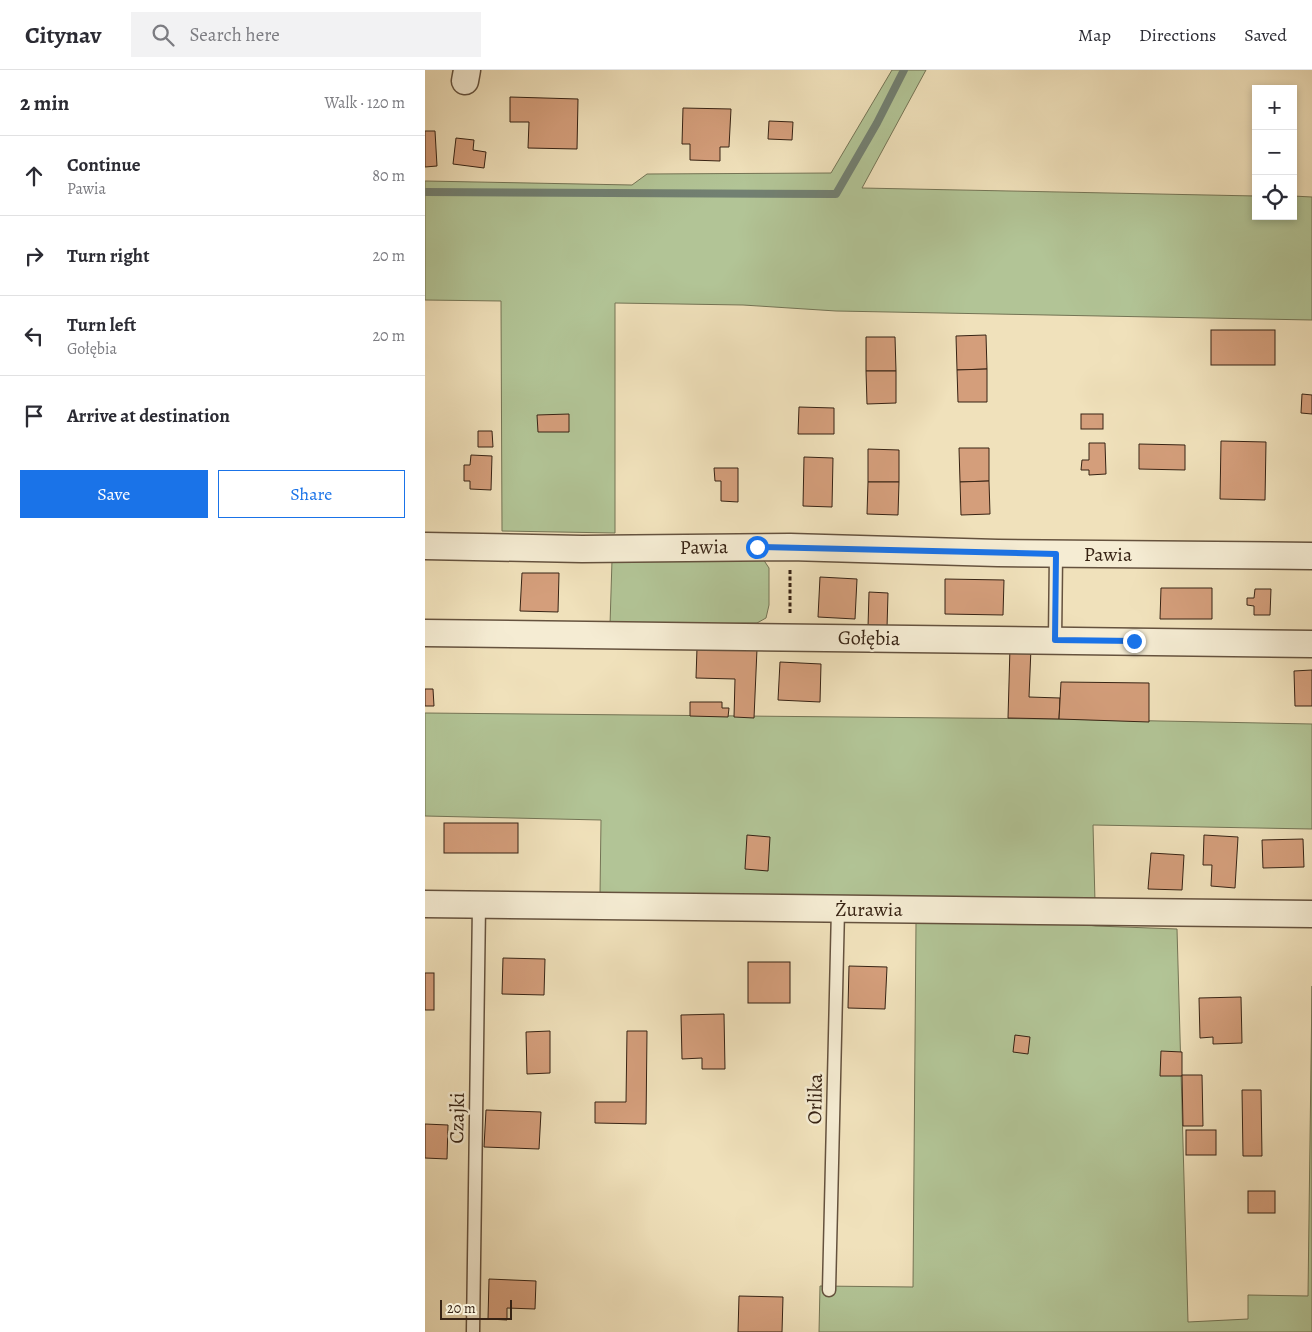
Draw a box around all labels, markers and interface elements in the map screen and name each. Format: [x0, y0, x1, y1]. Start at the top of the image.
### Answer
search box [131, 12, 481, 57]
text: Citynav [25, 19, 101, 51]
icon: search [149, 21, 177, 49]
text: Search here [189, 22, 280, 48]
text: Map [1078, 23, 1111, 47]
text: Directions [1139, 23, 1216, 47]
text: Saved [1244, 23, 1287, 47]
map controls [1252, 85, 1297, 220]
button: + [1252, 85, 1297, 130]
text: 2 min [20, 89, 69, 117]
text: Walk · 120 m [324, 92, 405, 114]
button: − [1252, 130, 1297, 175]
text: Continue [67, 152, 141, 178]
icon: ahead [20, 162, 48, 190]
text: 80 m [372, 165, 405, 187]
button: locate [1252, 175, 1297, 220]
text: Pawia [67, 178, 106, 200]
icon: right [20, 242, 48, 270]
text: Turn right [67, 243, 149, 269]
text: 20 m [372, 245, 405, 267]
text: Turn left [67, 312, 136, 338]
icon: left [20, 322, 48, 350]
text: 20 m [372, 325, 405, 347]
text: Gołębia [67, 338, 117, 360]
icon: arrive [20, 402, 48, 430]
text: Arrive at destination [67, 403, 230, 429]
button: Save [20, 470, 208, 518]
button: Share [218, 470, 405, 518]
street label: Pawia [679, 533, 729, 561]
route start [746, 536, 769, 559]
street label: Pawia [1084, 541, 1133, 568]
street label: Gołębia [838, 624, 901, 652]
route end [1123, 630, 1146, 653]
street label: Żurawia [835, 896, 903, 923]
street label: Orlika [801, 1073, 829, 1125]
street label: Czajki [443, 1092, 471, 1144]
scale bar [440, 1297, 513, 1320]
text: 20 m [447, 1299, 476, 1318]

